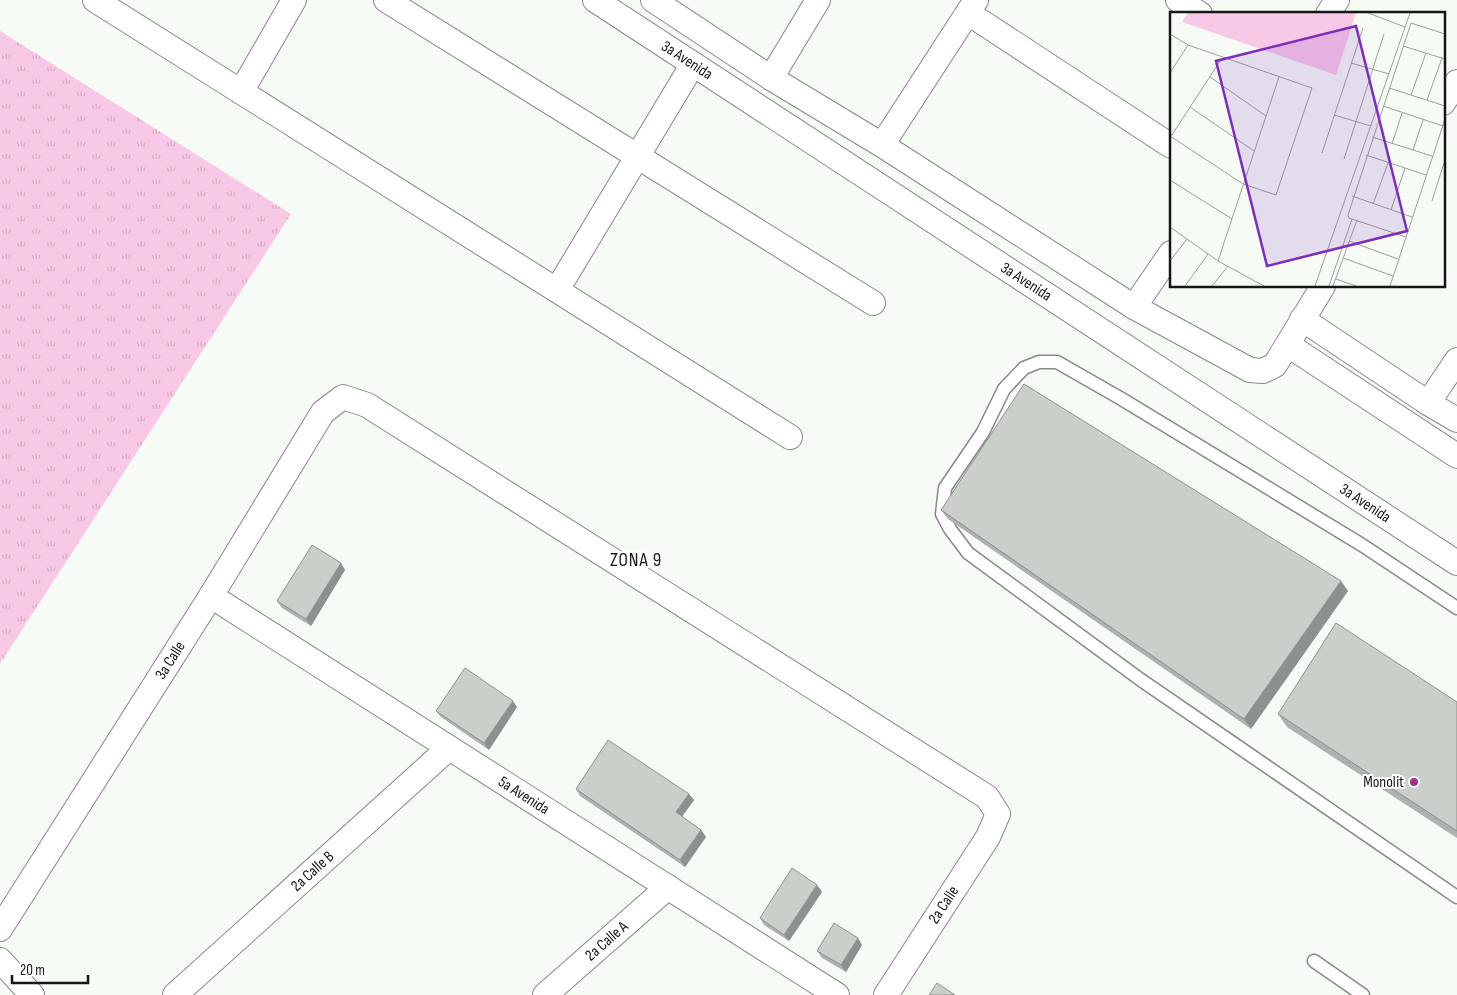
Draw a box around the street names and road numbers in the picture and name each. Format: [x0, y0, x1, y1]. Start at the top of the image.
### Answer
street label: 3a Avenida [658, 37, 716, 84]
street label: 3a Avenida [997, 258, 1055, 305]
street label: 3a Avenida [1336, 479, 1394, 527]
street label: 3a Calle [151, 638, 189, 683]
street label: 5a Avenida [495, 772, 553, 819]
street label: 2a Calle B [287, 847, 338, 895]
street label: 2a Calle [925, 882, 963, 928]
street label: 2a Calle A [581, 917, 632, 965]

